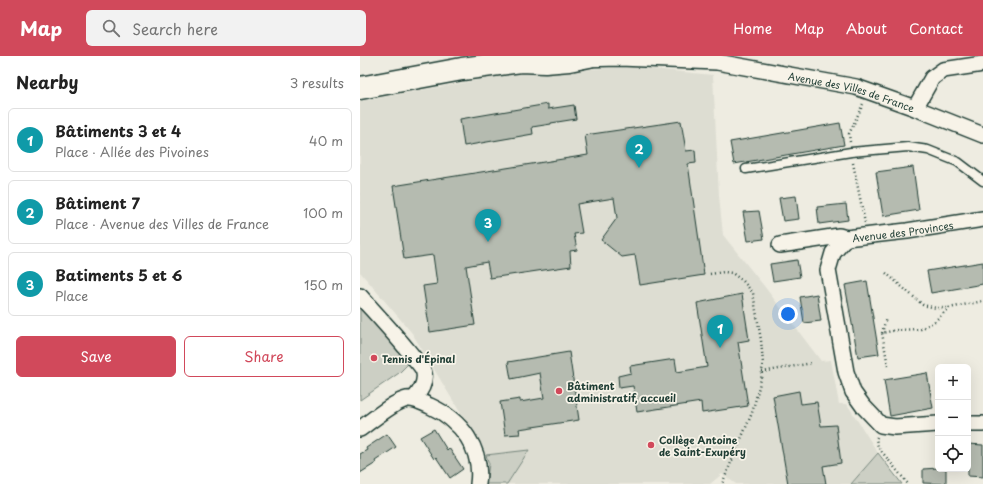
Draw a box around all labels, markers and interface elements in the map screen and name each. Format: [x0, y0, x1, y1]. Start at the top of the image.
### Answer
search box [86, 10, 366, 46]
text: Map [20, 14, 62, 42]
icon: search [100, 17, 122, 39]
text: Search here [132, 17, 218, 40]
text: Home [733, 18, 772, 39]
text: Map [794, 18, 824, 39]
text: About [846, 18, 887, 39]
text: Contact [909, 18, 963, 39]
street label: Avenue des Villes de France [787, 67, 917, 115]
text: Nearby [16, 69, 78, 95]
text: 3 results [290, 73, 344, 92]
text: Bâtiments 3 et 4 [55, 119, 181, 142]
text: 1 [27, 131, 33, 150]
text: 40 m [309, 131, 343, 150]
pin: 2 [626, 135, 652, 168]
text: Place · Allée des Pivoines [55, 142, 209, 161]
text: Bâtiment 7 [55, 191, 140, 214]
text: 2 [25, 203, 35, 222]
text: 100 m [303, 203, 343, 222]
pin: 3 [475, 209, 501, 242]
text: Place · Avenue des Villes de France [55, 214, 269, 233]
street label: Avenue des Provinces [851, 216, 955, 245]
text: Batiments 5 et 6 [55, 263, 182, 286]
text: 3 [26, 275, 34, 294]
text: 150 m [304, 275, 343, 294]
text: Place [55, 286, 88, 305]
your location [778, 304, 798, 324]
pin: 1 [707, 315, 733, 348]
button: Save [16, 336, 176, 377]
button: Share [184, 336, 344, 377]
place label: Tennis d'Épinal [382, 351, 455, 366]
marker: Tennis d'Épinal [369, 353, 379, 363]
map controls [935, 364, 971, 472]
button: + [935, 364, 971, 400]
place label: Bâtiment administratif, accueil [567, 378, 676, 405]
marker: Bâtiment administratif, accueil [554, 386, 564, 396]
button: − [935, 400, 971, 436]
place label: Collège Antoine de Saint-Exupéry [659, 432, 746, 459]
button: locate [935, 436, 971, 472]
marker: Collège Antoine de Saint-Exupéry [646, 440, 656, 450]

